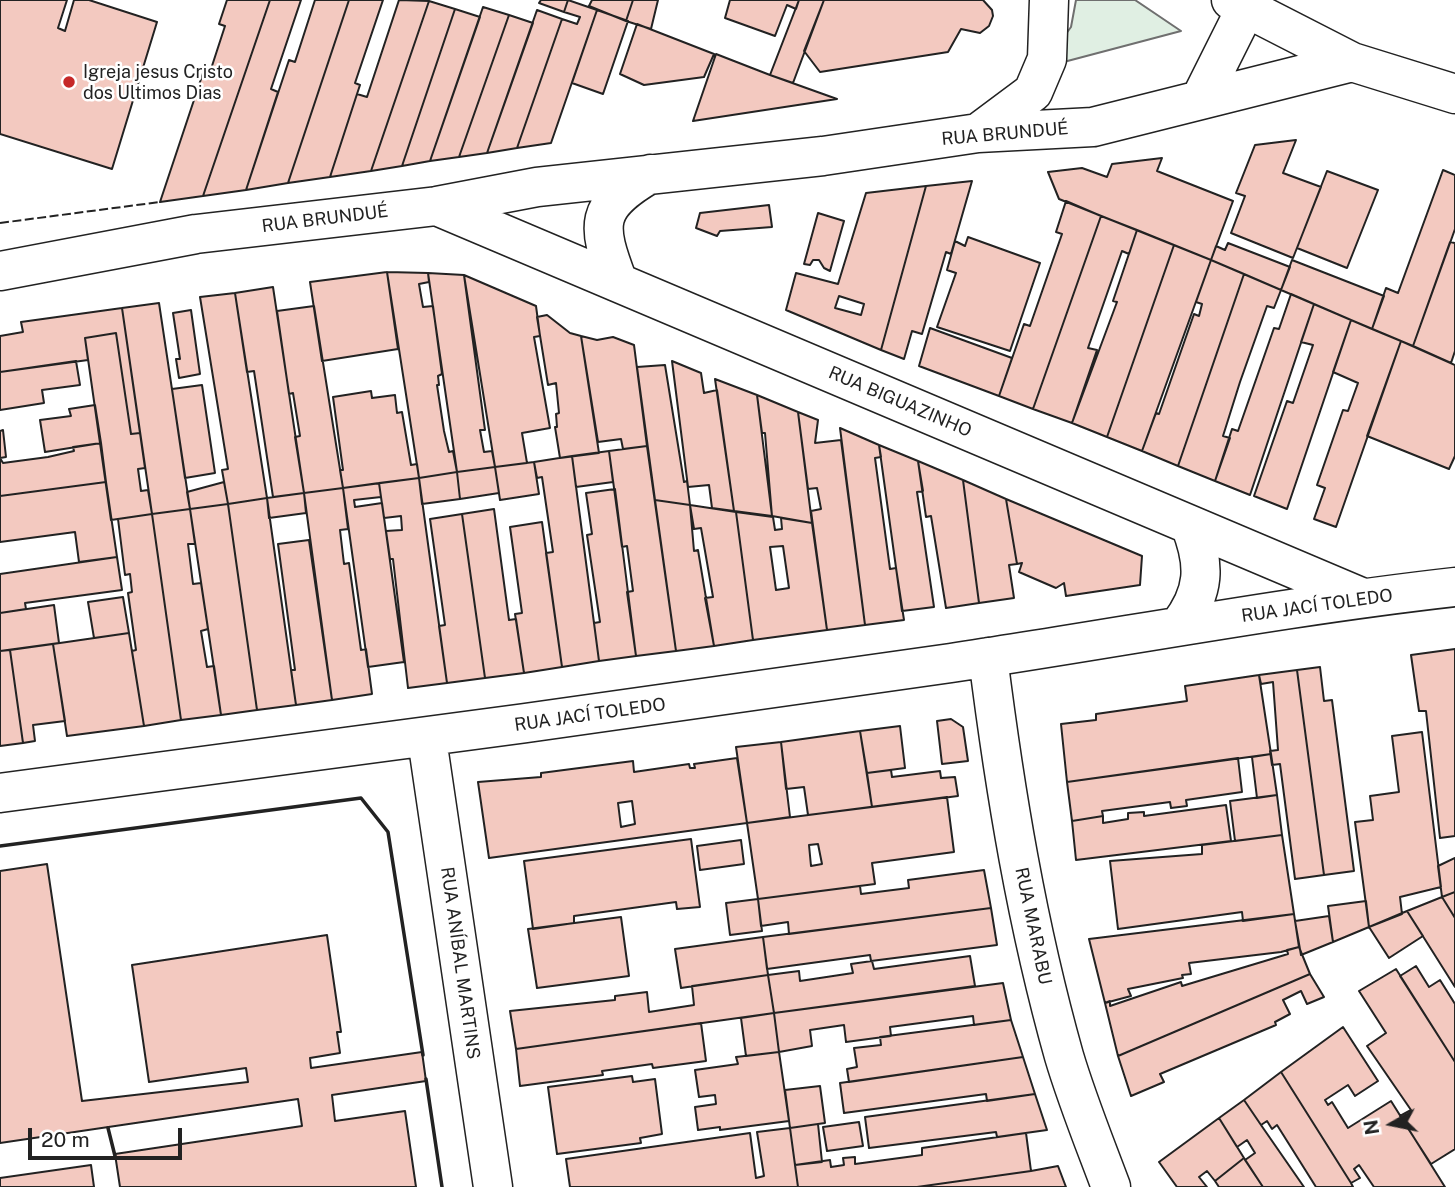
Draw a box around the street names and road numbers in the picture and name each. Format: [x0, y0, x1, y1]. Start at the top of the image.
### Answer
street label: RUA BRUNDUÉ [941, 118, 1069, 150]
street label: RUA BRUNDUÉ [260, 201, 390, 237]
street label: RUA BIGUAZINHO [825, 362, 975, 442]
street label: RUA JACÍ TOLEDO [1240, 585, 1394, 627]
street label: RUA JACÍ TOLEDO [513, 694, 667, 736]
street label: RUA ANÍBAL MARTINS [436, 865, 484, 1061]
street label: RUA MARABU [1010, 865, 1056, 987]

